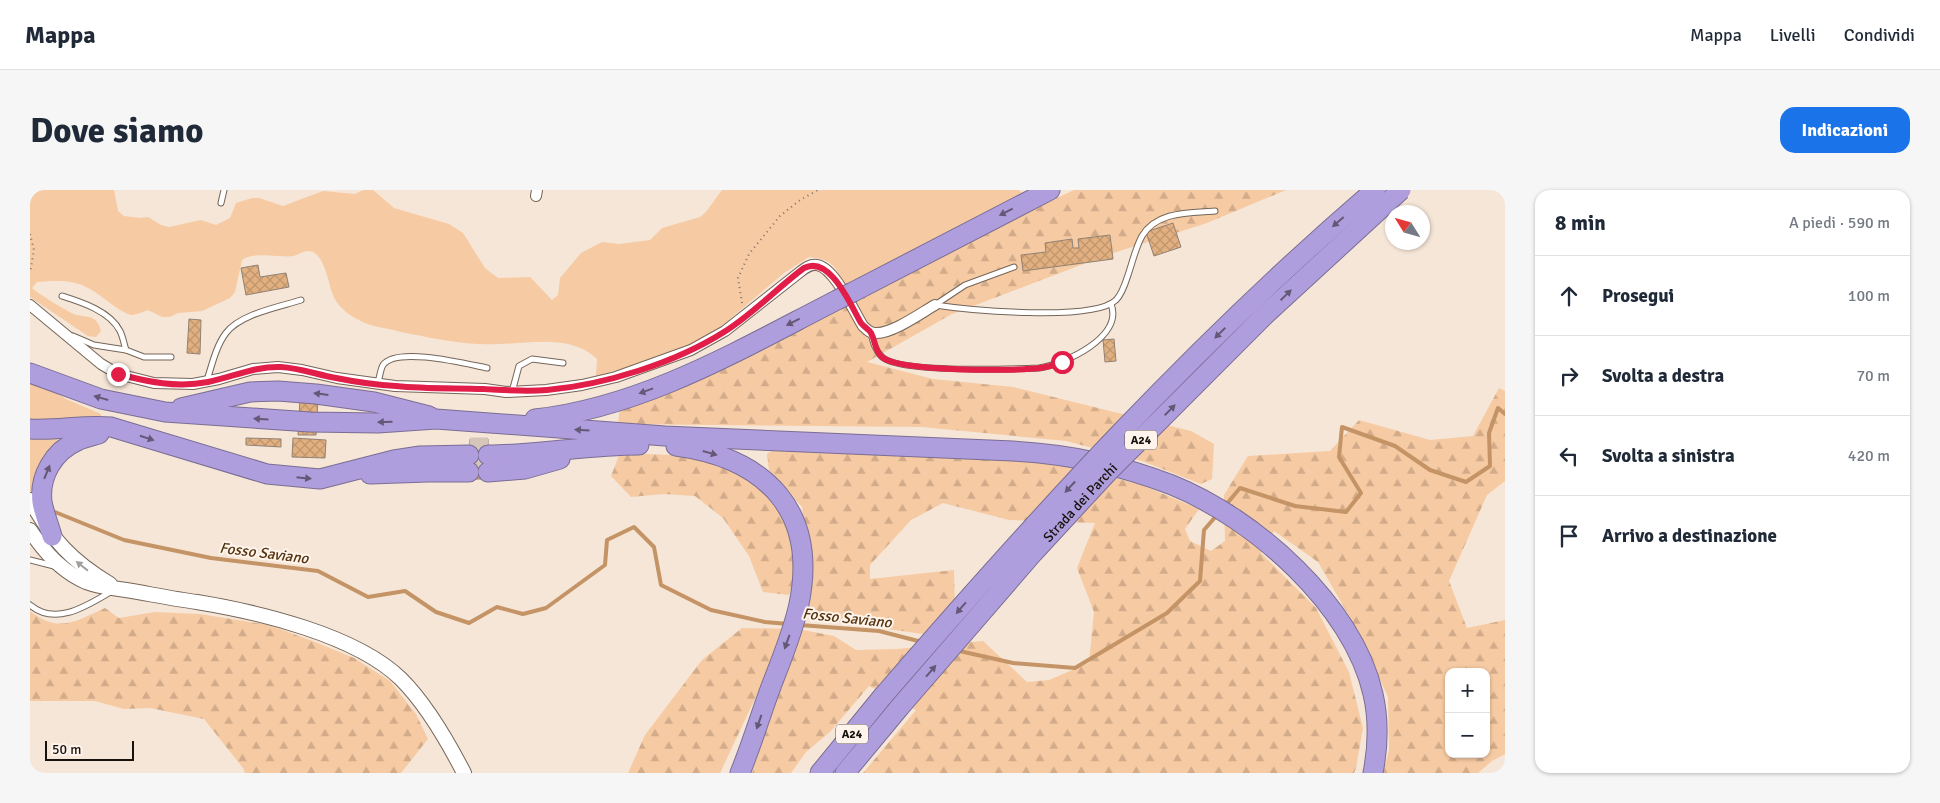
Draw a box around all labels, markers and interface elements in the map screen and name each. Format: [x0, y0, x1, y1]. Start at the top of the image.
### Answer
text: Mappa [25, 20, 95, 50]
text: Mappa [1690, 24, 1742, 46]
text: Livelli [1770, 24, 1816, 46]
text: Condividi [1844, 24, 1915, 46]
button: Indicazioni [1780, 107, 1910, 153]
text: Dove siamo [30, 109, 204, 152]
north arrow [1385, 205, 1430, 250]
one-way arrow [999, 208, 1013, 216]
text: 8 min [1555, 210, 1606, 236]
text: A piedi · 590 m [1789, 213, 1890, 233]
one-way arrow [1333, 216, 1345, 228]
icon: ahead [1555, 282, 1583, 310]
text: Prosegui [1602, 284, 1674, 308]
text: 100 m [1848, 286, 1890, 306]
one-way arrow [1279, 289, 1291, 301]
one-way arrow [786, 318, 801, 326]
one-way arrow [1214, 327, 1226, 339]
route start [1051, 351, 1074, 374]
icon: right [1555, 362, 1583, 390]
route end [107, 363, 130, 386]
text: Svolta a destra [1602, 364, 1724, 388]
text: 70 m [1856, 366, 1890, 386]
one-way arrow [639, 388, 654, 395]
one-way arrow [312, 390, 328, 398]
one-way arrow [93, 394, 108, 402]
one-way arrow [1164, 404, 1176, 416]
one-way arrow [253, 415, 269, 423]
one-way arrow [377, 419, 393, 427]
one-way arrow [573, 426, 589, 434]
road number: A24 [1125, 430, 1157, 450]
one-way arrow [139, 434, 154, 442]
icon: left [1555, 442, 1583, 470]
text: Svolta a sinistra [1602, 444, 1735, 468]
text: 420 m [1848, 446, 1890, 466]
one-way arrow [703, 450, 718, 458]
street label: Strada dei Parchi [1039, 459, 1121, 545]
one-way arrow [44, 465, 52, 479]
one-way arrow [296, 474, 312, 482]
one-way arrow [1064, 481, 1075, 494]
icon: arrive [1555, 522, 1583, 550]
text: Arrivo a destinazione [1602, 524, 1777, 548]
water label: Fosso Saviano [219, 539, 311, 568]
one-way arrow [75, 560, 88, 571]
one-way arrow [956, 602, 967, 614]
water label: Fosso Saviano [802, 604, 894, 632]
one-way arrow [783, 634, 790, 649]
one-way arrow [925, 665, 936, 678]
map controls [1445, 668, 1490, 758]
button: + [1445, 668, 1490, 713]
button: − [1445, 713, 1490, 758]
one-way arrow [755, 715, 763, 730]
road number: A24 [836, 724, 868, 744]
scale bar [45, 738, 134, 761]
text: 50 m [52, 741, 81, 758]

